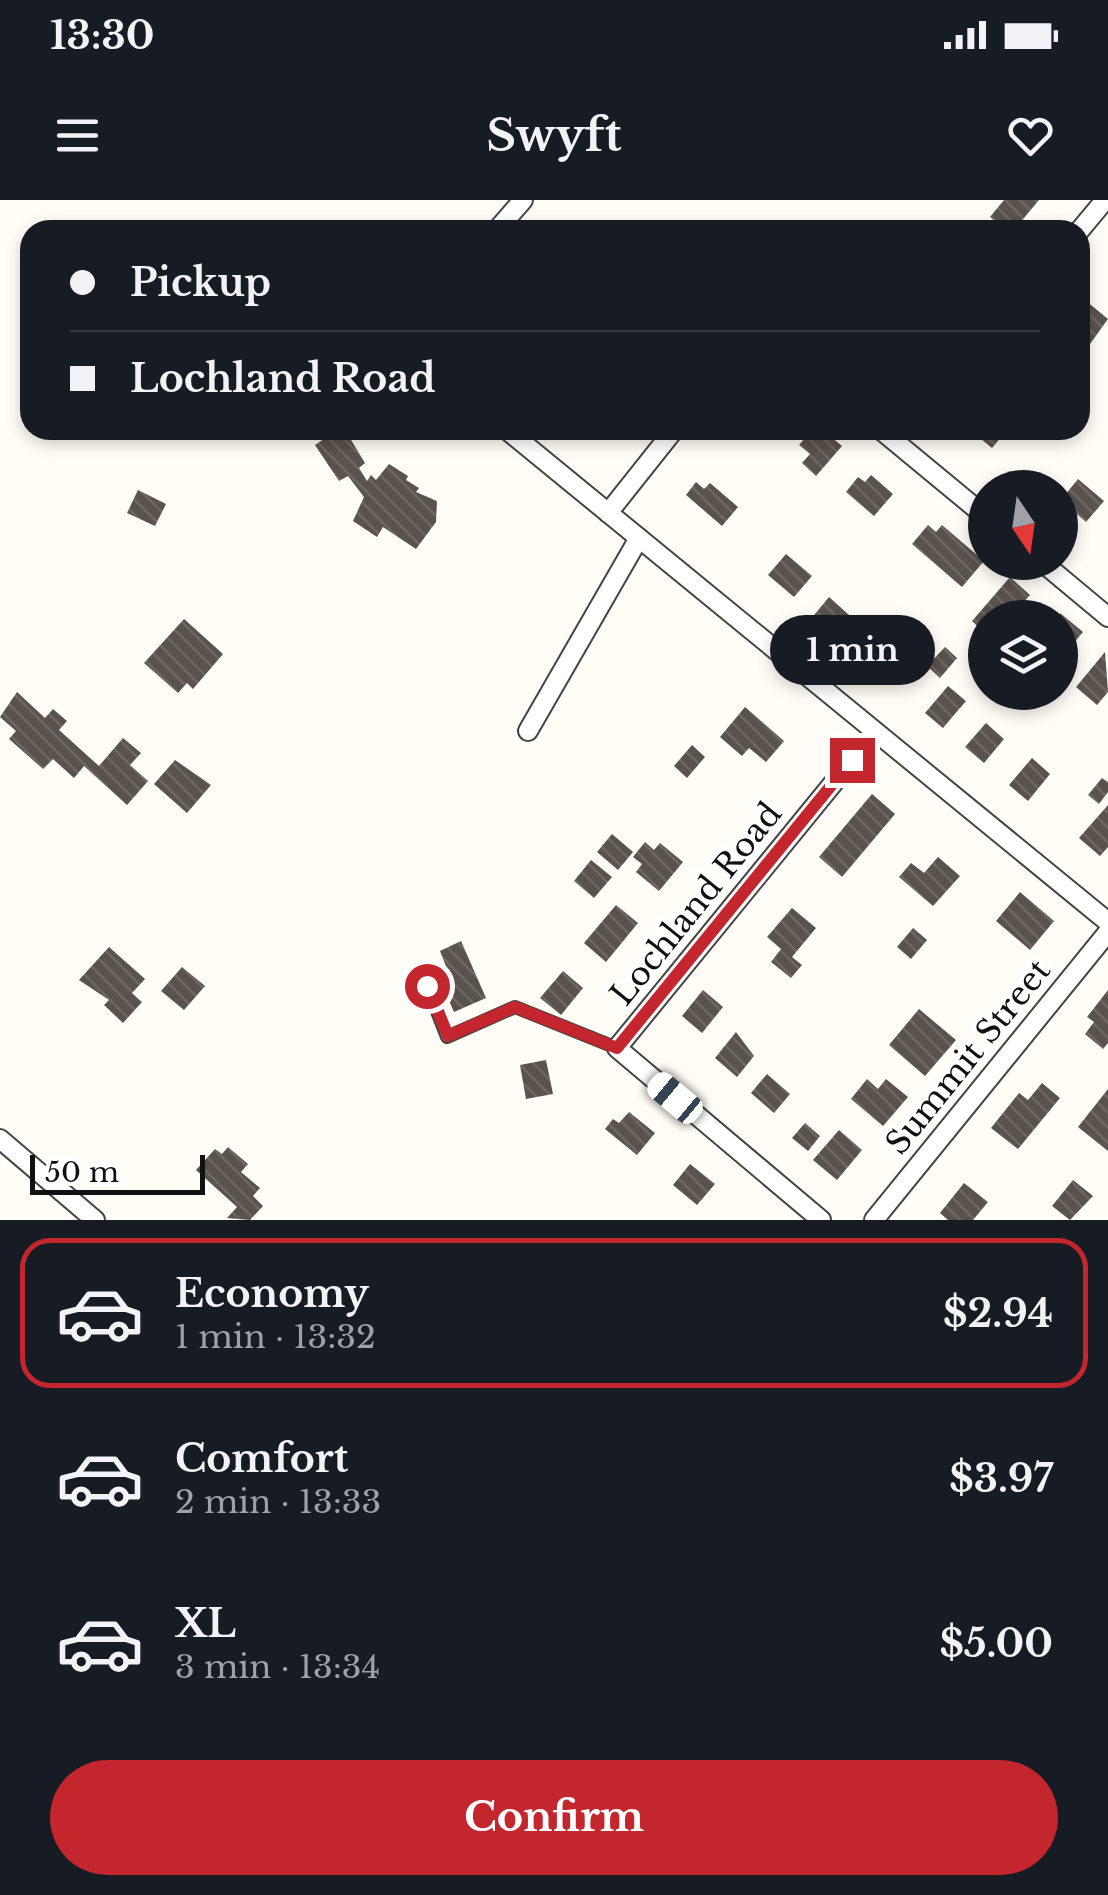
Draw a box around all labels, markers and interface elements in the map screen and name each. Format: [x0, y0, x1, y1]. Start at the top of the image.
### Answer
text: 13:30 [50, 12, 154, 59]
text: Swyft [486, 107, 622, 163]
icon: menu [50, 108, 105, 163]
icon: heart [1003, 108, 1058, 163]
text: Pickup [130, 259, 271, 306]
text: Lochland Road [130, 355, 436, 402]
north arrow [968, 470, 1078, 580]
map controls [968, 470, 1078, 710]
button: layers [968, 600, 1078, 710]
callout: 1 min [770, 615, 934, 685]
text: 1 min [806, 630, 899, 670]
route end [830, 738, 875, 783]
street label: Lochland Road [602, 794, 790, 1014]
street label: Summit Street [877, 951, 1059, 1163]
route start [405, 964, 450, 1009]
car [642, 1067, 708, 1129]
scale bar [30, 1150, 205, 1194]
text: 50 m [45, 1155, 119, 1190]
icon: car [55, 1268, 145, 1358]
text: Economy [175, 1270, 369, 1317]
text: $2.94 [943, 1290, 1053, 1337]
text: 1 min · 13:32 [175, 1317, 376, 1357]
icon: car [55, 1433, 145, 1523]
text: Comfort [175, 1435, 348, 1482]
text: $3.97 [949, 1455, 1053, 1502]
text: 2 min · 13:33 [175, 1482, 381, 1522]
icon: car [55, 1598, 145, 1688]
text: XL [175, 1600, 236, 1647]
text: $5.00 [939, 1620, 1053, 1667]
text: 3 min · 13:34 [175, 1647, 380, 1687]
button: Confirm [50, 1760, 1058, 1875]

